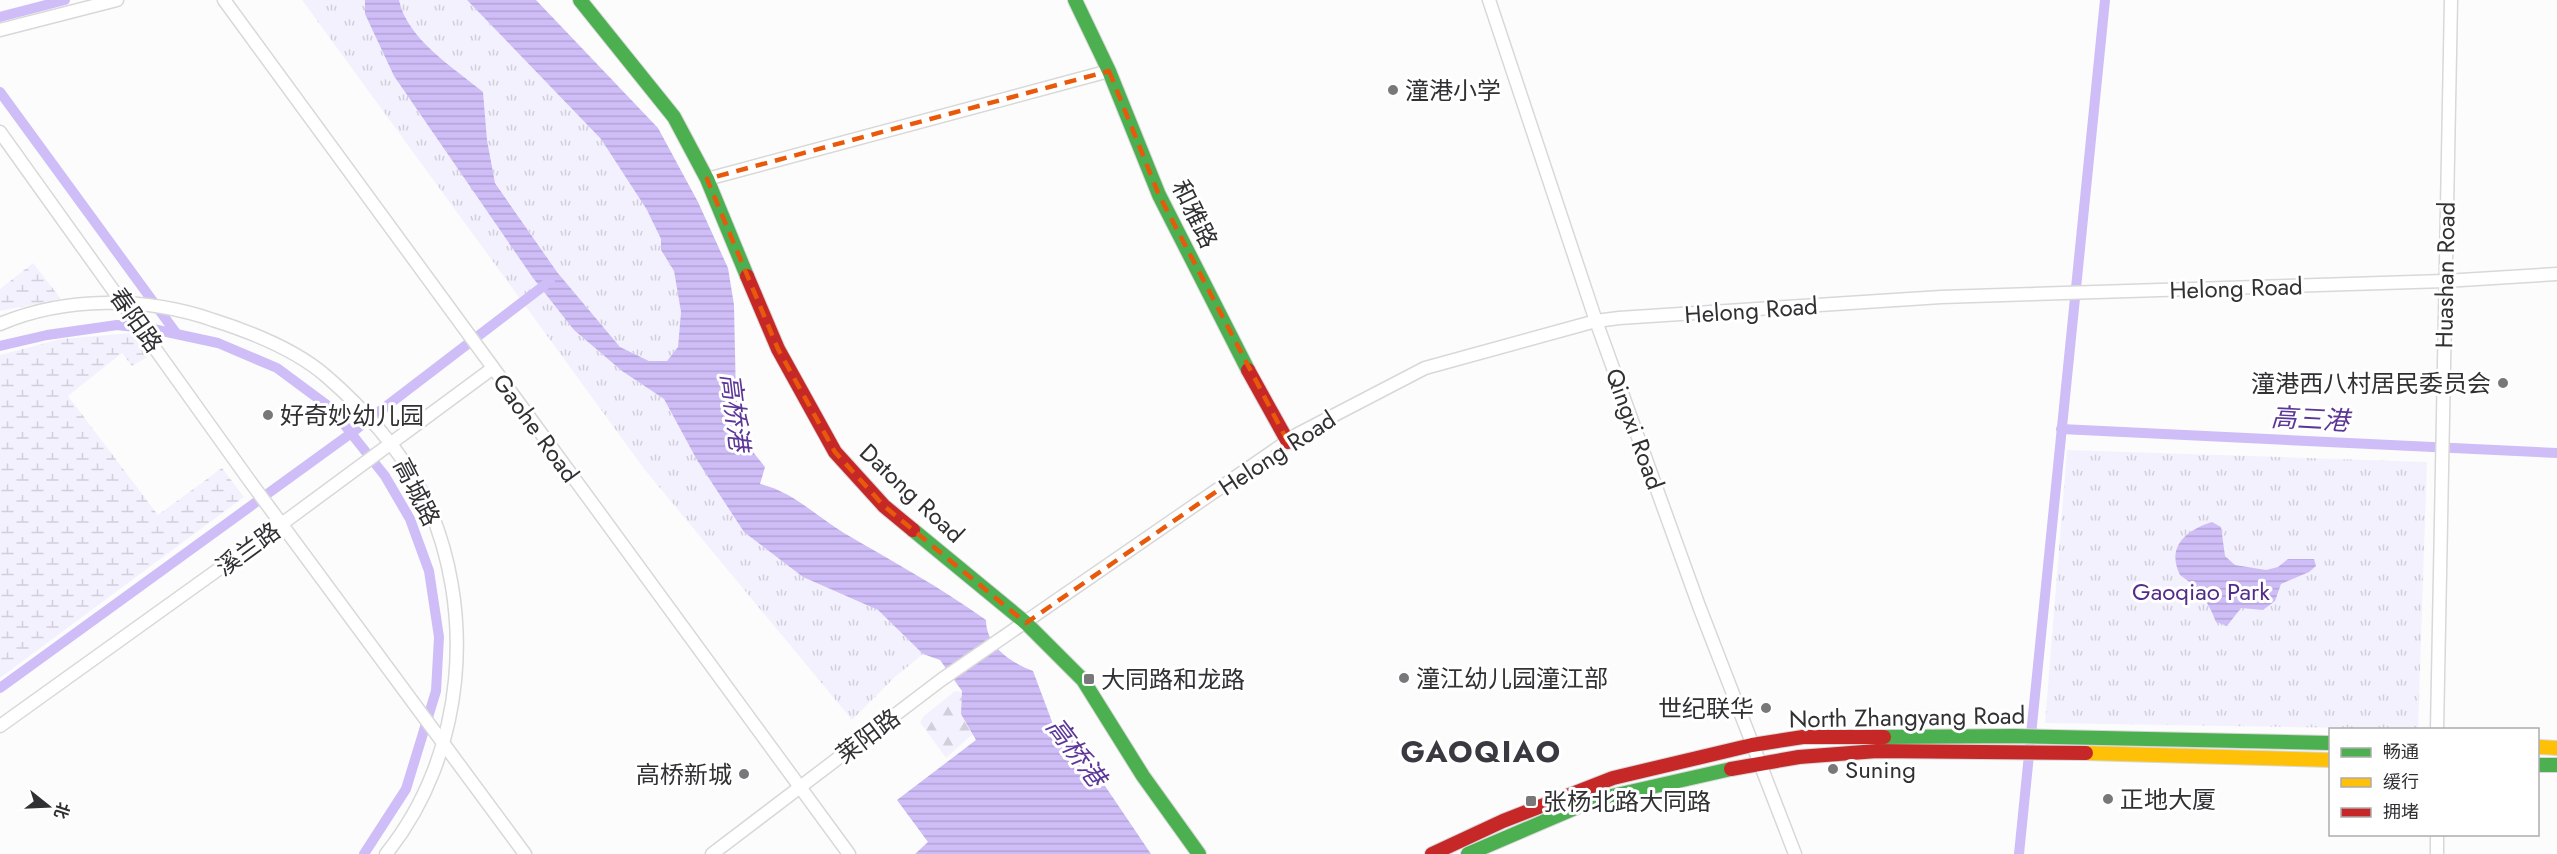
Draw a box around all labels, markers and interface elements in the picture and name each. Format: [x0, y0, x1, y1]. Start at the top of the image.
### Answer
place label: 潼港小学 [1405, 73, 1501, 108]
marker: 潼港小学 [1386, 83, 1400, 97]
street label: 和雅路 [1163, 174, 1227, 254]
street label: Huashan Road [2426, 201, 2464, 349]
street label: Helong Road [2169, 268, 2303, 308]
street label: 春阳路 [101, 280, 171, 360]
street label: Helong Road [1683, 288, 1819, 332]
street label: Qingxi Road [1597, 363, 1673, 495]
street label: Gaohe Road [484, 366, 588, 490]
place label: 潼港西八村居民委员会 [2251, 366, 2491, 401]
water label: 高桥港 [711, 371, 759, 457]
marker: 潼港西八村居民委员会 [2496, 376, 2510, 390]
place label: 好奇妙幼儿园 [280, 398, 424, 433]
water label: 高三港 [2270, 398, 2354, 440]
street label: Helong Road [1212, 402, 1342, 504]
marker: 好奇妙幼儿园 [261, 408, 275, 422]
street label: Datong Road [852, 435, 972, 551]
street label: 高城路 [385, 452, 449, 532]
street label: 溪兰路 [209, 514, 287, 584]
park label: Gaoqiao Park [2132, 574, 2270, 609]
place label: 潼江幼儿园潼江部 [1416, 661, 1608, 696]
place label: 大同路和龙路 [1101, 662, 1245, 697]
marker: 潼江幼儿园潼江部 [1397, 671, 1411, 685]
marker: 大同路和龙路 [1082, 672, 1096, 686]
place label: 世纪联华 [1658, 691, 1754, 726]
street label: North Zhangyang Road [1789, 697, 2025, 737]
street label: 莱阳路 [829, 700, 907, 772]
marker: 世纪联华 [1759, 701, 1773, 715]
water label: 高桥港 [1037, 709, 1117, 798]
legend [2329, 728, 2539, 836]
district label: GAOQIAO [1400, 730, 1562, 773]
text: 畅通 [2383, 739, 2419, 765]
place label: Suning [1845, 752, 1916, 787]
place label: 高桥新城 [636, 757, 732, 792]
marker: Suning [1826, 762, 1840, 776]
marker: 高桥新城 [737, 767, 751, 781]
text: 缓行 [2383, 769, 2419, 795]
north arrow [18, 776, 78, 836]
place label: 正地大厦 [2120, 782, 2216, 817]
place label: 张杨北路大同路 [1543, 784, 1711, 819]
marker: 正地大厦 [2101, 792, 2115, 806]
marker: 张杨北路大同路 [1524, 794, 1538, 808]
text: 北 [48, 799, 75, 822]
text: 拥堵 [2383, 799, 2419, 825]

